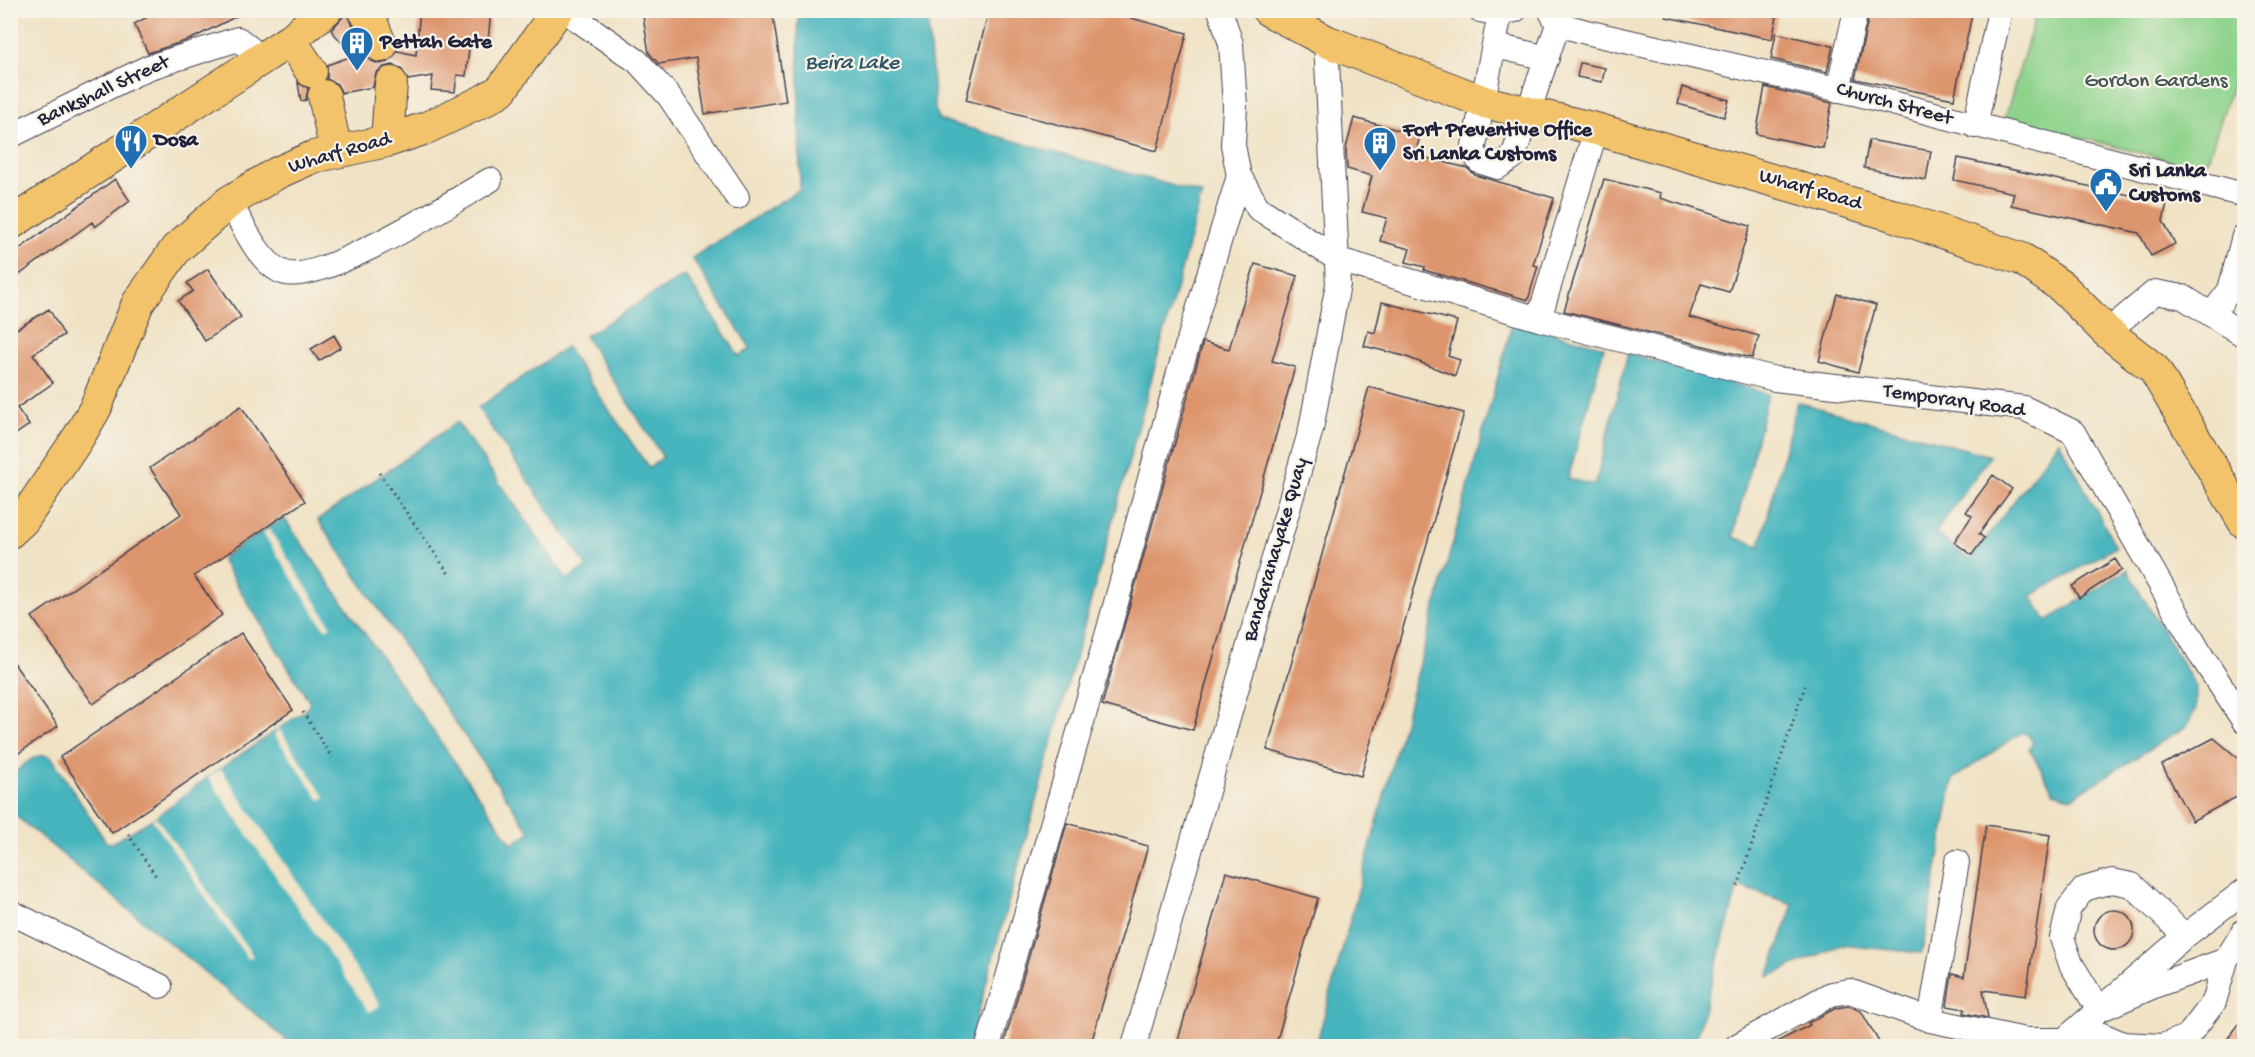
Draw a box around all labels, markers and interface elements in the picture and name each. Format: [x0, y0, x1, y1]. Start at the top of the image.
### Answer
building icon: Pettah Gate [339, 25, 375, 72]
place label: Pettah Gate [379, 31, 493, 56]
street label: Bankshall Street [33, 50, 176, 134]
water label: Beira Lake [805, 51, 901, 77]
park label: Gordon Gardens [2085, 70, 2229, 95]
street label: Church Street [1833, 77, 1957, 133]
place label: Fort Preventive Office Sri Lanka Customs [1402, 119, 1593, 168]
restaurant icon: Dosa [113, 123, 149, 170]
building icon: Fort Preventive Office Sri Lanka Customs [1362, 125, 1398, 172]
street label: Wharf Road [286, 127, 396, 181]
place label: Dosa [152, 129, 199, 154]
place label: Sri Lanka Customs [2128, 160, 2207, 209]
street label: Wharf Road [1756, 164, 1866, 218]
public building icon: Sri Lanka Customs [2088, 166, 2124, 213]
street label: Temporary Road [1881, 380, 2028, 425]
street label: Bandaranayake Quay [1238, 455, 1315, 646]

